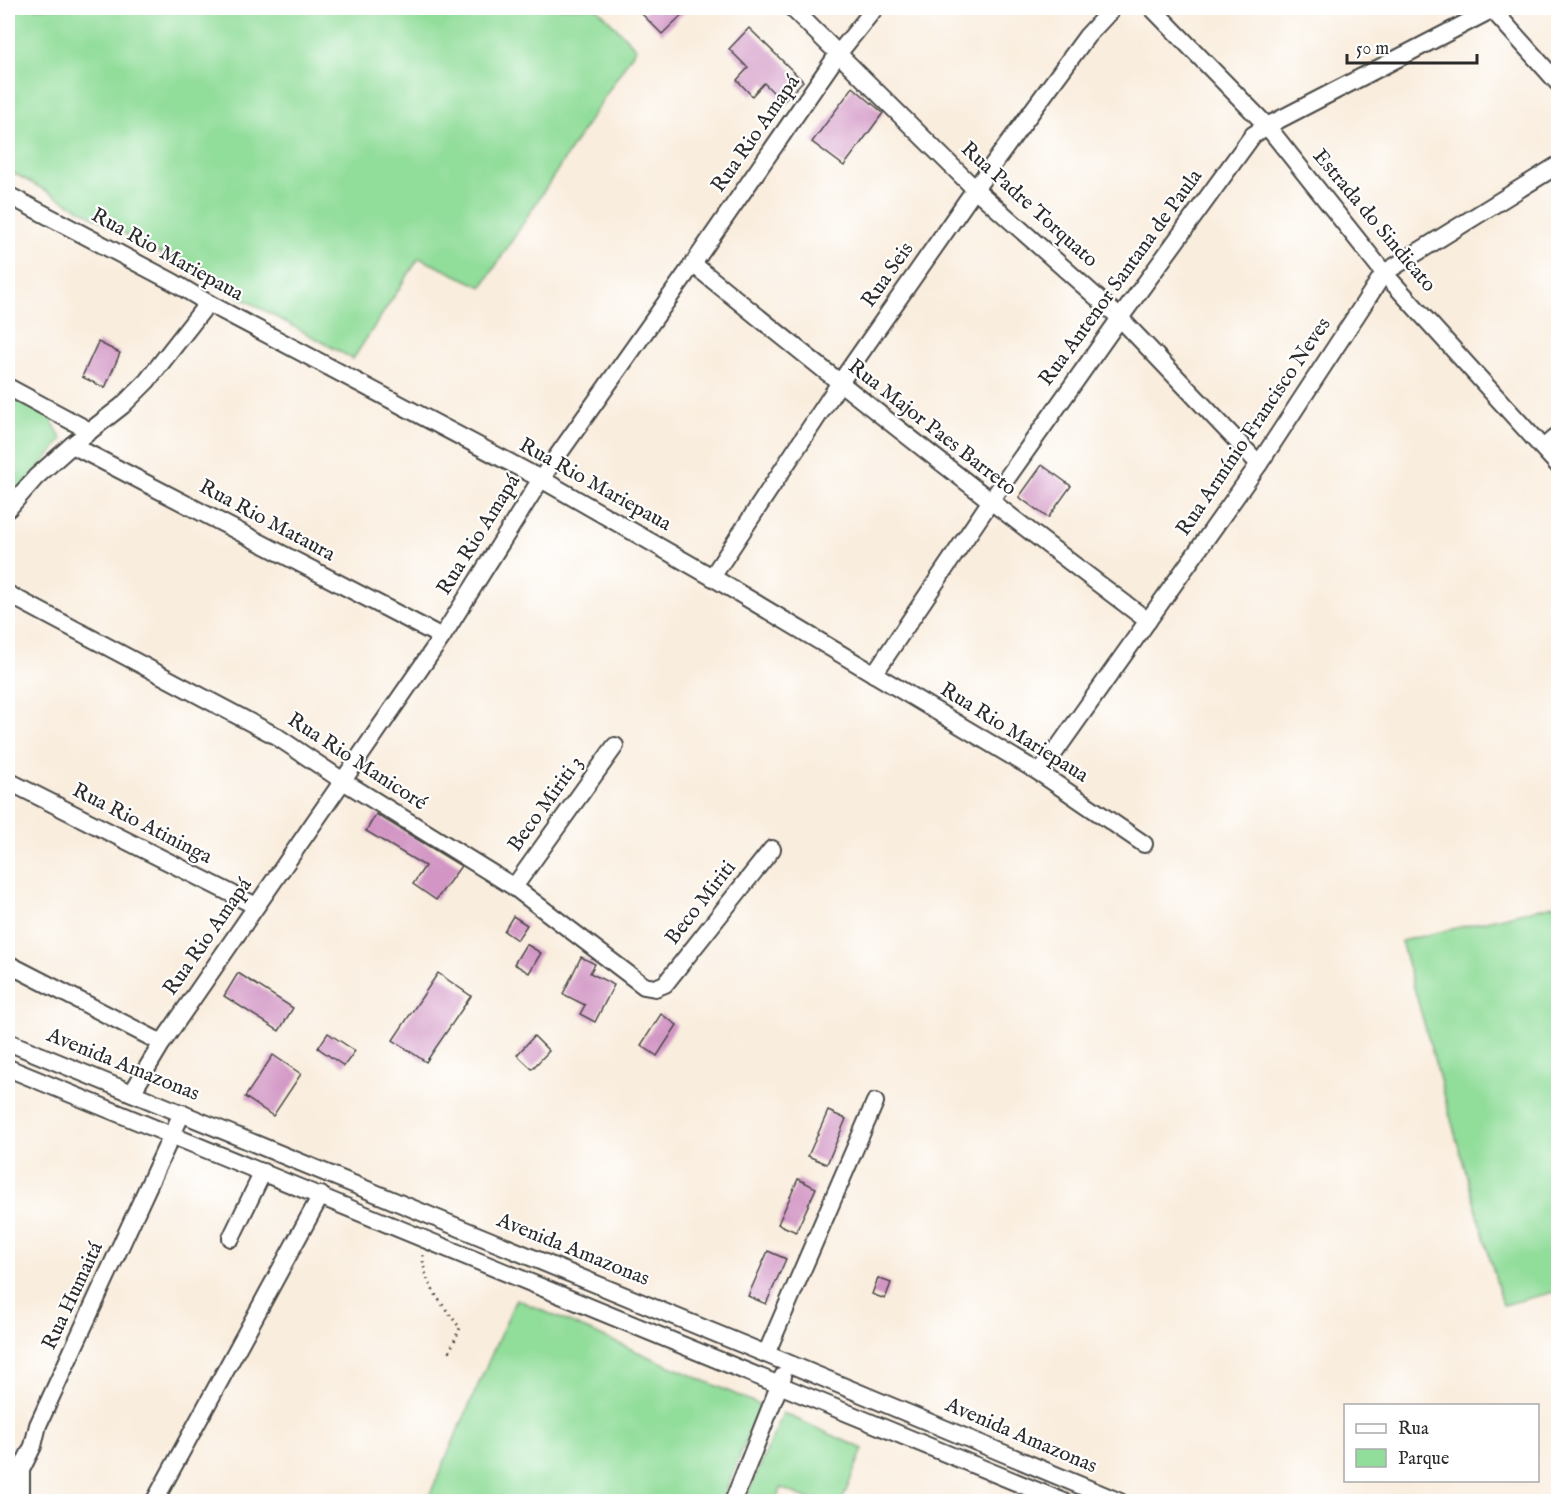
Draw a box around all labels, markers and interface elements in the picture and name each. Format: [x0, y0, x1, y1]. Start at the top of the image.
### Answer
scale bar [1347, 27, 1478, 65]
text: 50 m [1356, 38, 1389, 61]
street label: Rua Rio Amapá [705, 69, 807, 198]
street label: Rua Padre Torquato [955, 136, 1103, 274]
street label: Estrada do Sindicato [1306, 144, 1442, 298]
street label: Rua Antenor Santana de Paula [1033, 163, 1209, 392]
street label: Rua Rio Mariepaua [86, 202, 249, 308]
street label: Rua Seis [856, 237, 920, 313]
street label: Rua Armínio Francisco Neves [1171, 312, 1337, 542]
street label: Rua Major Paes Barreto [842, 354, 1022, 502]
street label: Rua Rio Mariepaua [514, 432, 677, 538]
street label: Rua Rio Amapá [431, 469, 527, 601]
street label: Rua Rio Mataura [194, 474, 341, 569]
street label: Rua Rio Mariepaua [935, 677, 1094, 790]
street label: Rua Rio Manicoré [282, 707, 432, 817]
street label: Beco Miriti 3 [502, 751, 590, 857]
street label: Rua Rio Atininga [68, 777, 217, 871]
street label: Beco Miriti [660, 855, 742, 951]
street label: Rua Rio Amapá [157, 872, 259, 1001]
street label: Avenida Amazonas [42, 1022, 203, 1108]
street label: Avenida Amazonas [492, 1207, 653, 1293]
street label: Rua Humaitá [36, 1237, 110, 1354]
street label: Avenida Amazonas [940, 1391, 1101, 1480]
legend [1344, 1404, 1539, 1482]
text: Rua [1398, 1418, 1429, 1441]
text: Parque [1398, 1448, 1449, 1471]

